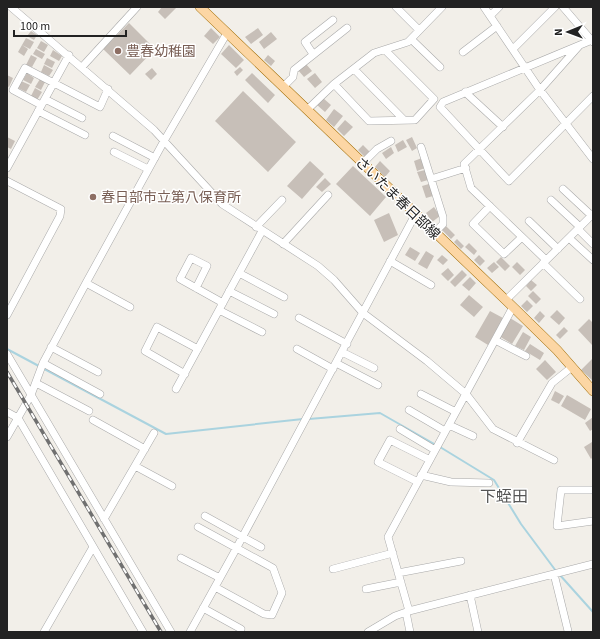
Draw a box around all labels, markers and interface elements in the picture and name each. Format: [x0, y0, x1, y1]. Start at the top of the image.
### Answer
scale bar [14, 12, 126, 38]
north arrow [548, 12, 588, 52]
text: 100 m [20, 18, 50, 35]
text: N [551, 28, 566, 36]
place label: 豊春幼稚園 [126, 42, 196, 62]
marker: 豊春幼稚園 [113, 46, 123, 56]
street label: さいたま春日部線 [350, 153, 444, 245]
place label: 春日部市立第八保育所 [101, 188, 241, 208]
marker: 春日部市立第八保育所 [88, 192, 98, 202]
district label: 下蛭田 [480, 486, 528, 508]

